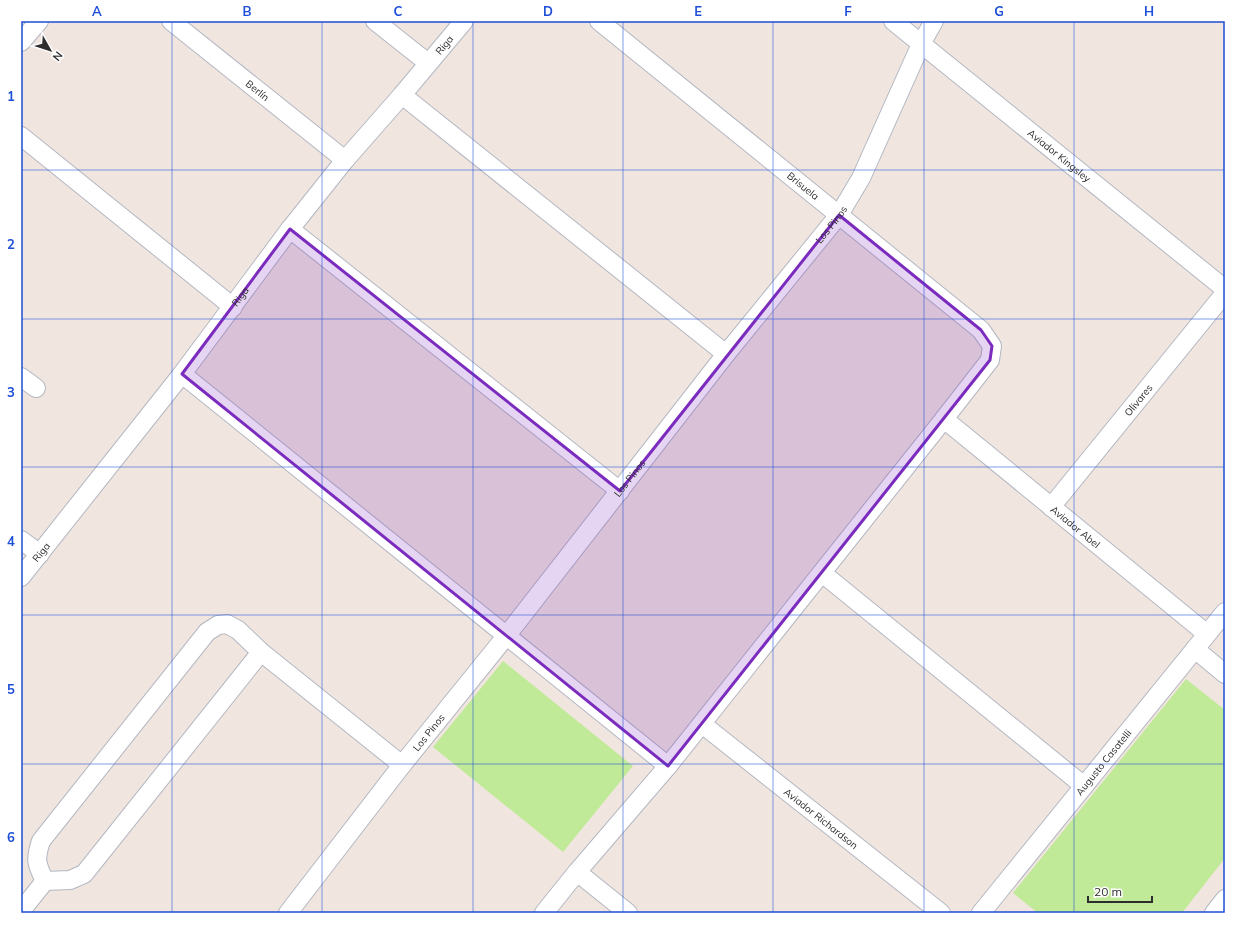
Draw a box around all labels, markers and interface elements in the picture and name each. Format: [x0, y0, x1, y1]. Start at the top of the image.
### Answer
text: A [92, 3, 102, 19]
text: B [243, 3, 252, 19]
text: C [394, 3, 403, 19]
text: D [543, 3, 553, 19]
text: E [694, 3, 702, 19]
text: F [844, 3, 852, 19]
text: G [994, 3, 1004, 19]
text: H [1144, 3, 1154, 19]
north arrow [30, 30, 70, 70]
street label: Riga [432, 33, 456, 57]
text: N [50, 49, 66, 64]
street label: Berlín [243, 77, 272, 104]
text: 1 [7, 88, 15, 104]
street label: Aviador Kingsley [1025, 126, 1094, 185]
street label: Brisuela [784, 169, 822, 203]
street label: Los Pinos [812, 203, 850, 246]
text: 2 [7, 236, 15, 252]
street label: Riga [228, 284, 251, 309]
street label: Olivares [1121, 381, 1155, 419]
text: 3 [7, 384, 15, 400]
street label: Los Pinos [611, 457, 648, 499]
street label: Aviador Abel [1048, 503, 1103, 551]
text: 4 [7, 533, 15, 549]
street label: Riga [29, 540, 53, 564]
text: 5 [7, 681, 15, 697]
street label: Los Pinos [410, 711, 447, 753]
street label: Augusto Casatelli [1072, 727, 1134, 798]
street label: Aviador Richardson [781, 785, 861, 852]
text: 6 [7, 829, 15, 845]
scale bar [1088, 878, 1152, 904]
text: 20 m [1094, 884, 1122, 899]

